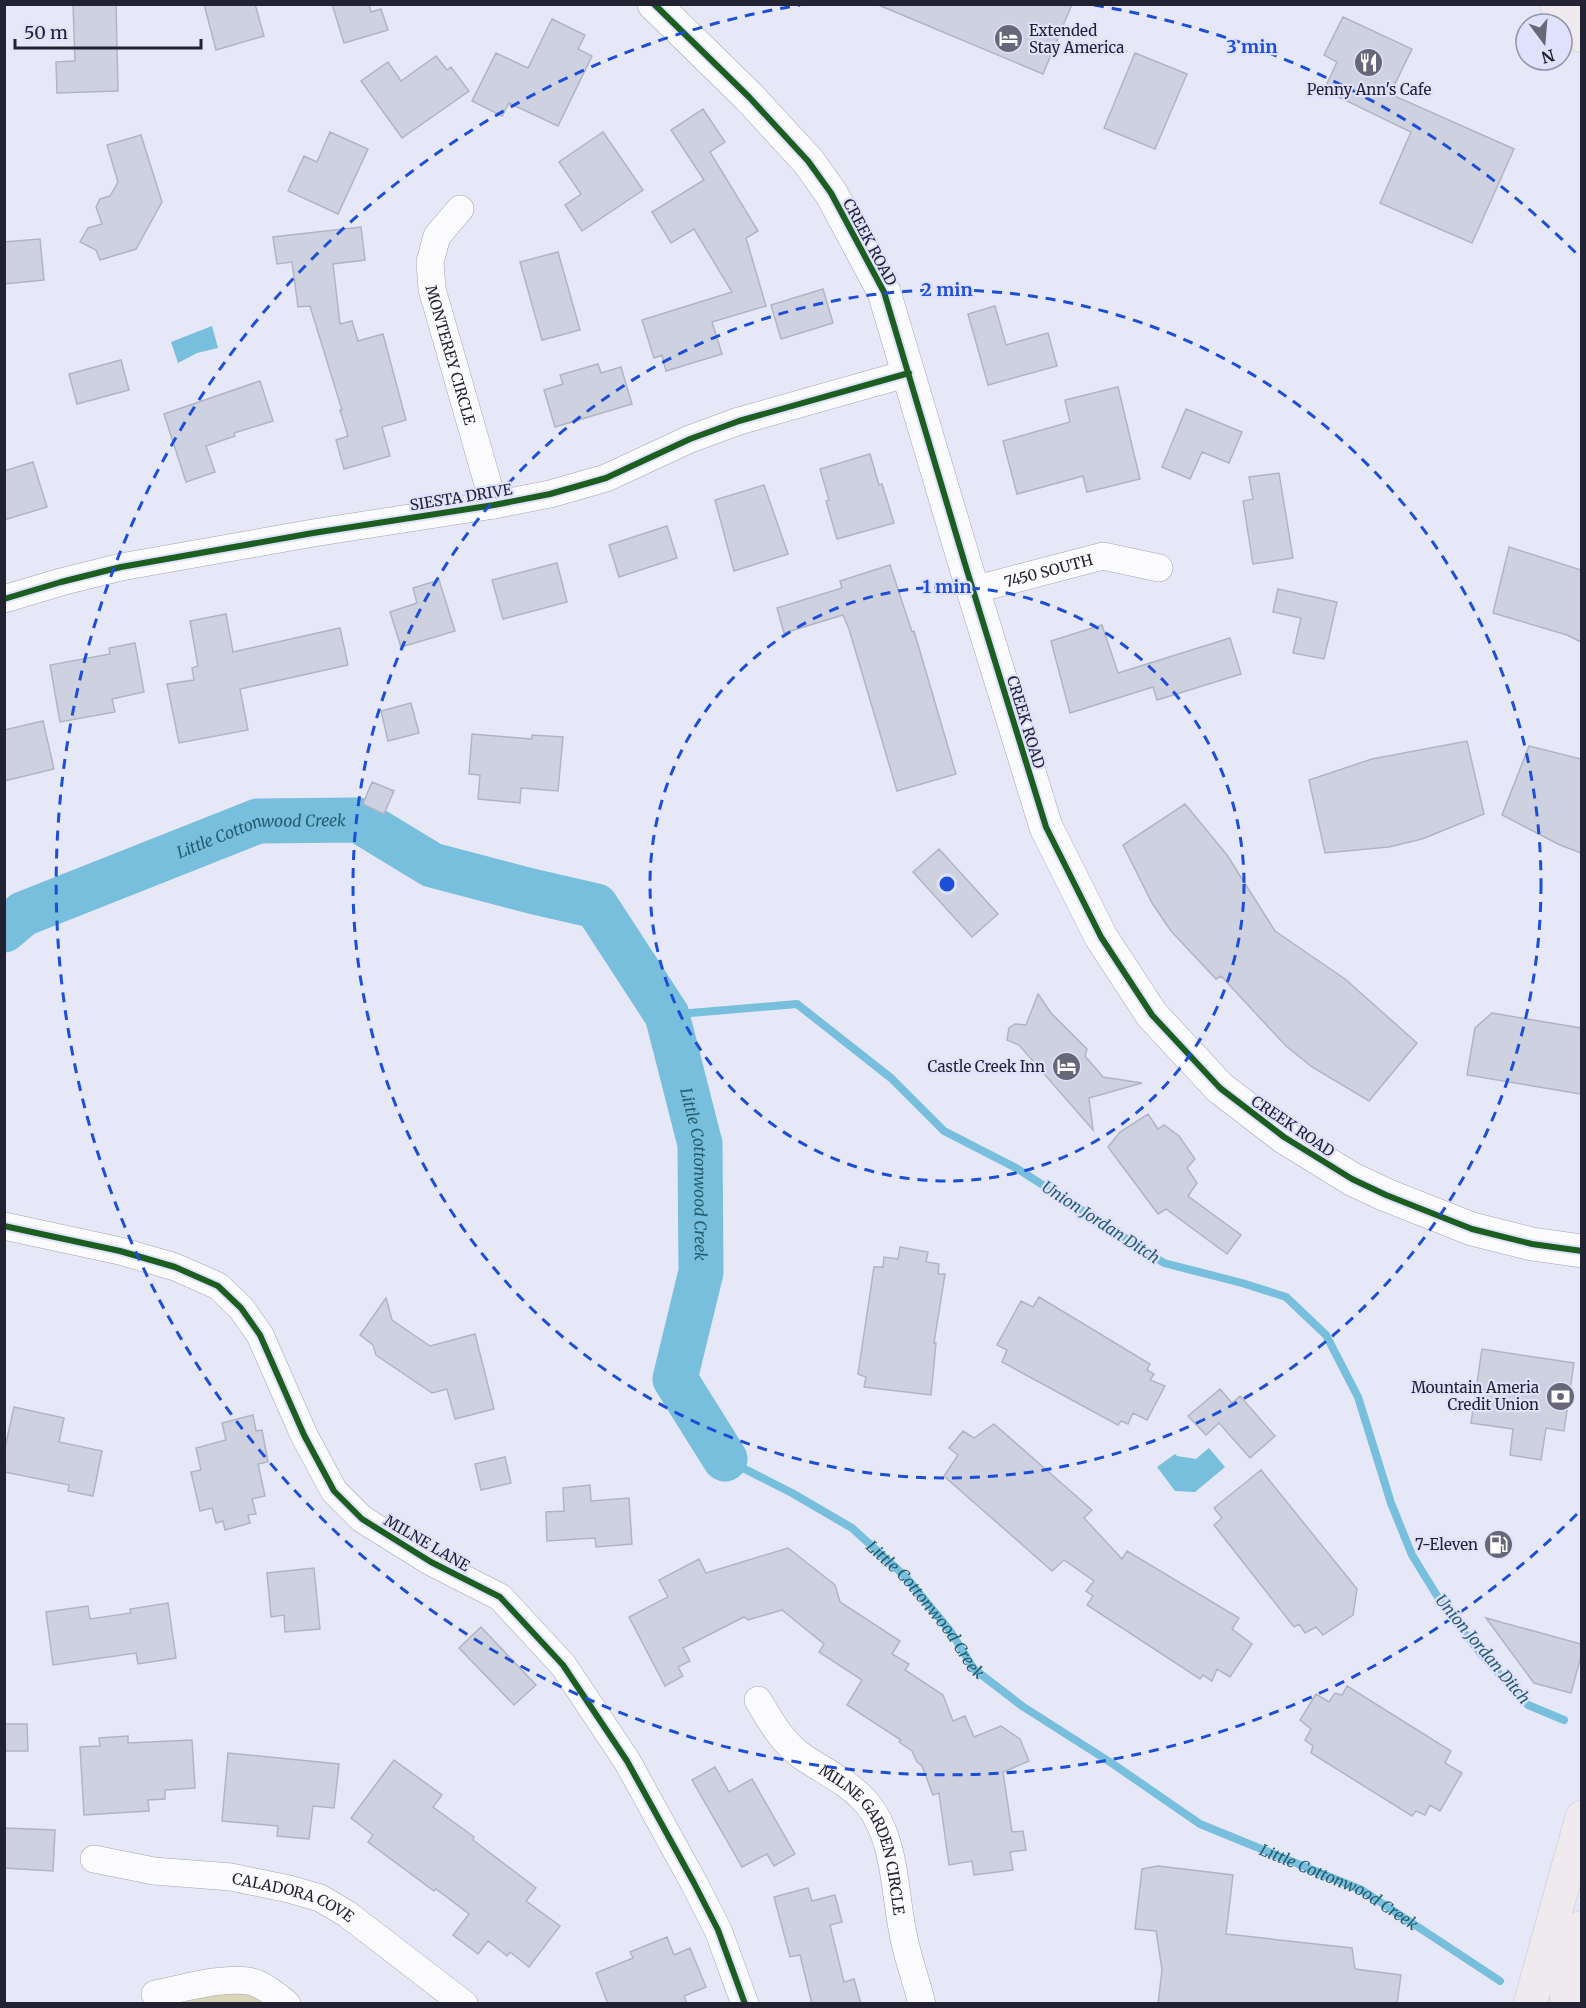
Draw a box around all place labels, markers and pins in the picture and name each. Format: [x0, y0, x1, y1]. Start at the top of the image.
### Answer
place label: Extended Stay America [1029, 21, 1124, 57]
hotel icon: Extended Stay America [992, 23, 1024, 55]
restaurant icon: Penny Ann's Cafe [1353, 46, 1385, 78]
place label: Penny Ann's Cafe [1307, 80, 1431, 99]
centre of rings [937, 874, 957, 894]
hotel icon: Castle Creek Inn [1050, 1050, 1082, 1082]
place label: Castle Creek Inn [928, 1057, 1045, 1076]
place label: Mountain Ameria Credit Union [1411, 1378, 1539, 1414]
bank icon: Mountain Ameria Credit Union [1544, 1380, 1576, 1412]
fuel station icon: 7-Eleven [1483, 1528, 1515, 1560]
place label: 7-Eleven [1415, 1535, 1478, 1554]

